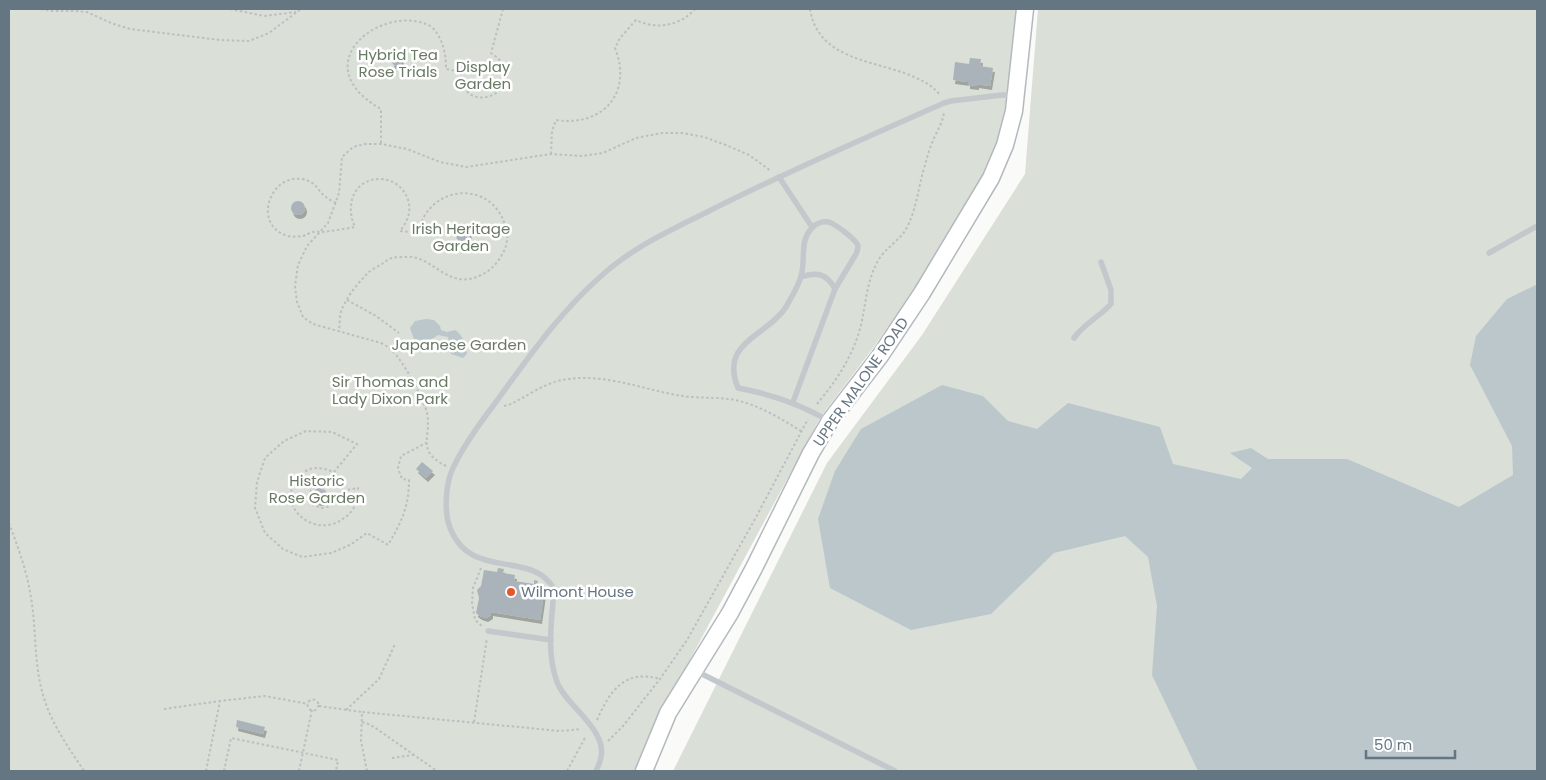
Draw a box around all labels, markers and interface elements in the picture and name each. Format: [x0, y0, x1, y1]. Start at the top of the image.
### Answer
park label: Hybrid Tea Rose Trials [358, 44, 438, 82]
park label: Display Garden [455, 56, 511, 94]
park label: Irish Heritage Garden [412, 218, 510, 256]
street label: UPPER MALONE ROAD [808, 313, 913, 451]
park label: Japanese Garden [392, 334, 526, 355]
park label: Sir Thomas and Lady Dixon Park [332, 371, 448, 409]
park label: Historic Rose Garden [269, 470, 365, 508]
place label: Wilmont House [521, 581, 634, 602]
marker: Wilmont House [505, 586, 517, 598]
scale bar [1366, 728, 1455, 760]
text: 50 m [1374, 734, 1412, 755]

